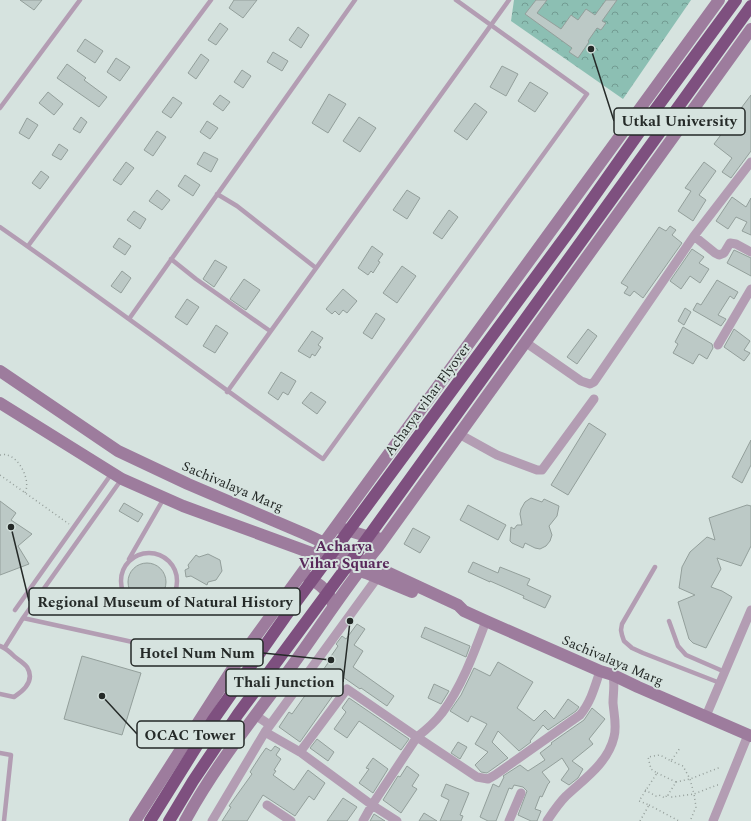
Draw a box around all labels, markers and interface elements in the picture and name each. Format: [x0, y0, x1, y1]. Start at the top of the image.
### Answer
callout: Utkal University [614, 108, 745, 135]
text: Utkal University [621, 110, 738, 133]
street label: Acharya vihar Flyover [379, 338, 476, 460]
street label: Sachivalaya Marg [179, 456, 287, 517]
district label: Acharya Vihar Square [298, 535, 390, 575]
callout: Regional Museum of Natural History [29, 588, 300, 615]
text: Regional Museum of Natural History [37, 591, 294, 614]
street label: Sachivalaya Marg [559, 630, 667, 691]
callout: Hotel Num Num [131, 639, 263, 666]
text: Hotel Num Num [139, 642, 255, 665]
callout: Thali Junction [226, 669, 343, 696]
text: Thali Junction [233, 671, 335, 694]
callout: OCAC Tower [137, 721, 244, 748]
text: OCAC Tower [145, 724, 236, 747]

